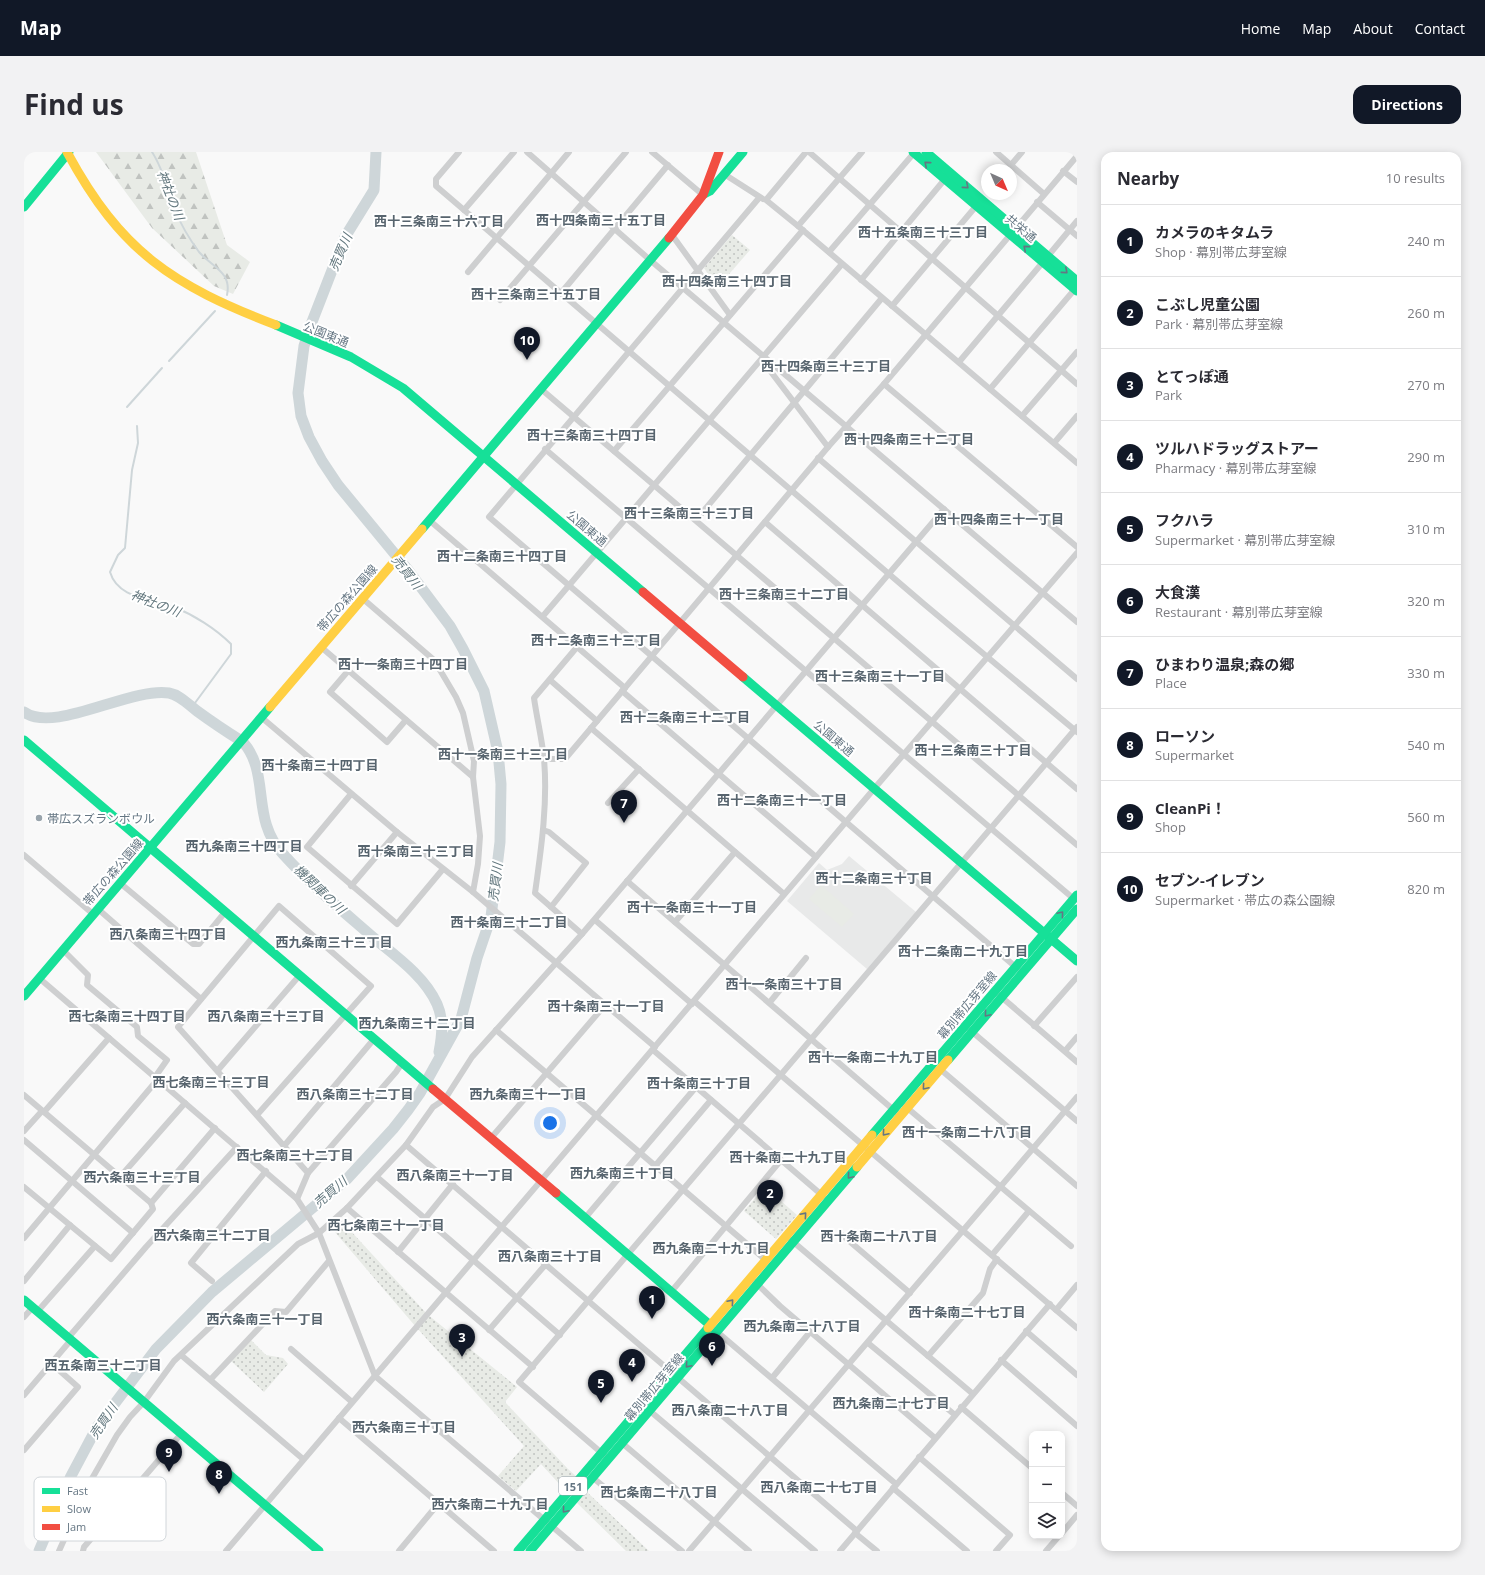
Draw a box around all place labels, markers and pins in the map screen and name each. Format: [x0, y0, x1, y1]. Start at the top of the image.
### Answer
pin: 10 [514, 327, 540, 360]
pin: 7 [611, 790, 637, 823]
place label: 帯広スズランボウル [47, 810, 155, 827]
marker: 帯広スズランボウル [34, 813, 44, 823]
pin: 2 [757, 1180, 783, 1213]
pin: 1 [639, 1286, 665, 1319]
pin: 3 [449, 1324, 475, 1357]
pin: 6 [699, 1333, 725, 1366]
pin: 4 [619, 1349, 645, 1382]
pin: 5 [588, 1370, 614, 1403]
pin: 9 [156, 1439, 182, 1472]
pin: 8 [206, 1461, 232, 1494]

